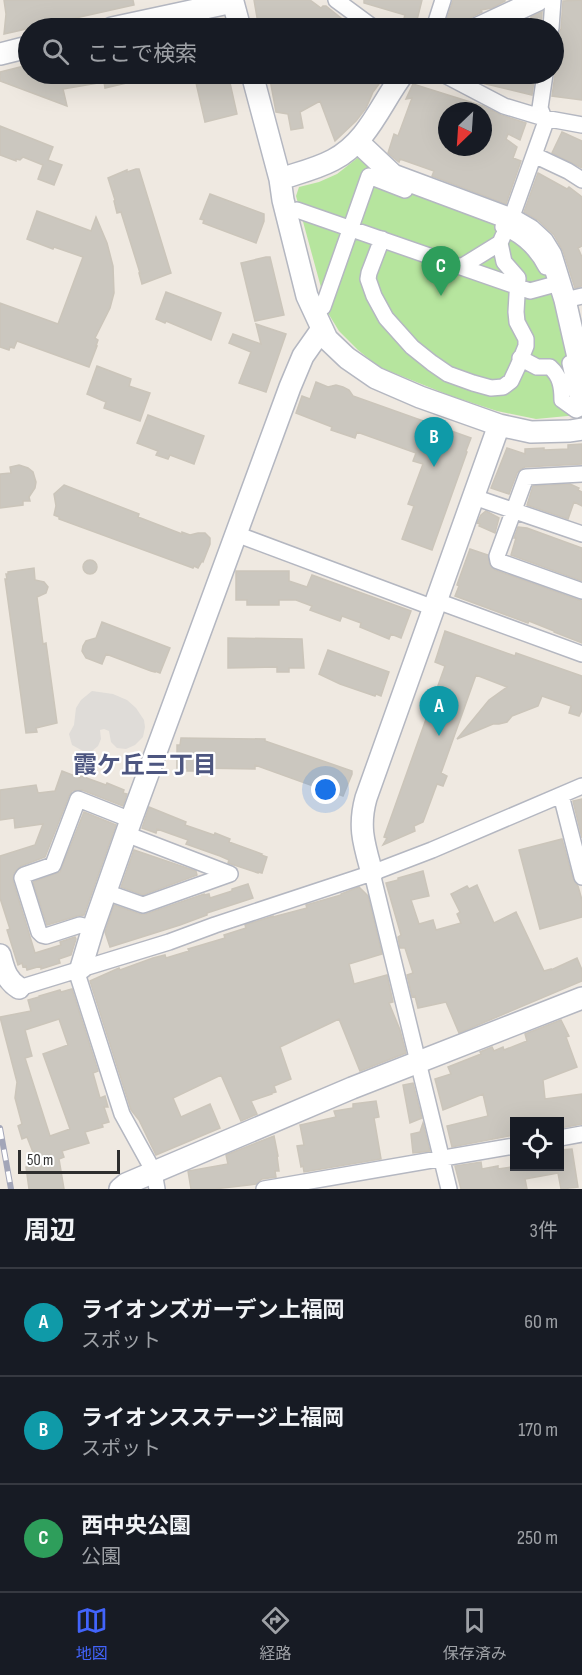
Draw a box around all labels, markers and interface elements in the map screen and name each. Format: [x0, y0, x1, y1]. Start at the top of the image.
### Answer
search box [18, 18, 564, 84]
icon: search [39, 35, 72, 68]
text: ここで検索 [87, 41, 197, 68]
north arrow [438, 102, 492, 156]
pin: C [422, 246, 460, 296]
pin: B [414, 418, 454, 467]
pin: A [420, 686, 458, 736]
district label: 霞ケ丘三丁目 [73, 751, 217, 780]
your location [311, 775, 340, 804]
map controls [510, 1117, 564, 1171]
button: locate [510, 1117, 564, 1171]
scale bar [18, 1147, 120, 1174]
text: 50 m [27, 1151, 53, 1170]
text: 周辺 [24, 1216, 76, 1247]
text: 3件 [530, 1219, 558, 1243]
text: ライオンズガーデン上福岡 [81, 1297, 345, 1324]
text: A [39, 1310, 48, 1334]
text: 60 m [524, 1310, 558, 1334]
text: スポット [81, 1329, 161, 1353]
text: ライオンスステージ上福岡 [81, 1405, 344, 1432]
text: B [39, 1418, 48, 1442]
text: 170 m [518, 1418, 558, 1442]
text: スポット [81, 1437, 161, 1461]
text: 西中央公園 [81, 1513, 191, 1540]
text: C [38, 1526, 49, 1550]
text: 250 m [517, 1526, 558, 1550]
text: 公園 [81, 1545, 121, 1569]
tab: 地図 [75, 1604, 108, 1664]
tab: 経路 [259, 1604, 292, 1664]
tab: 保存済み [443, 1604, 507, 1664]

